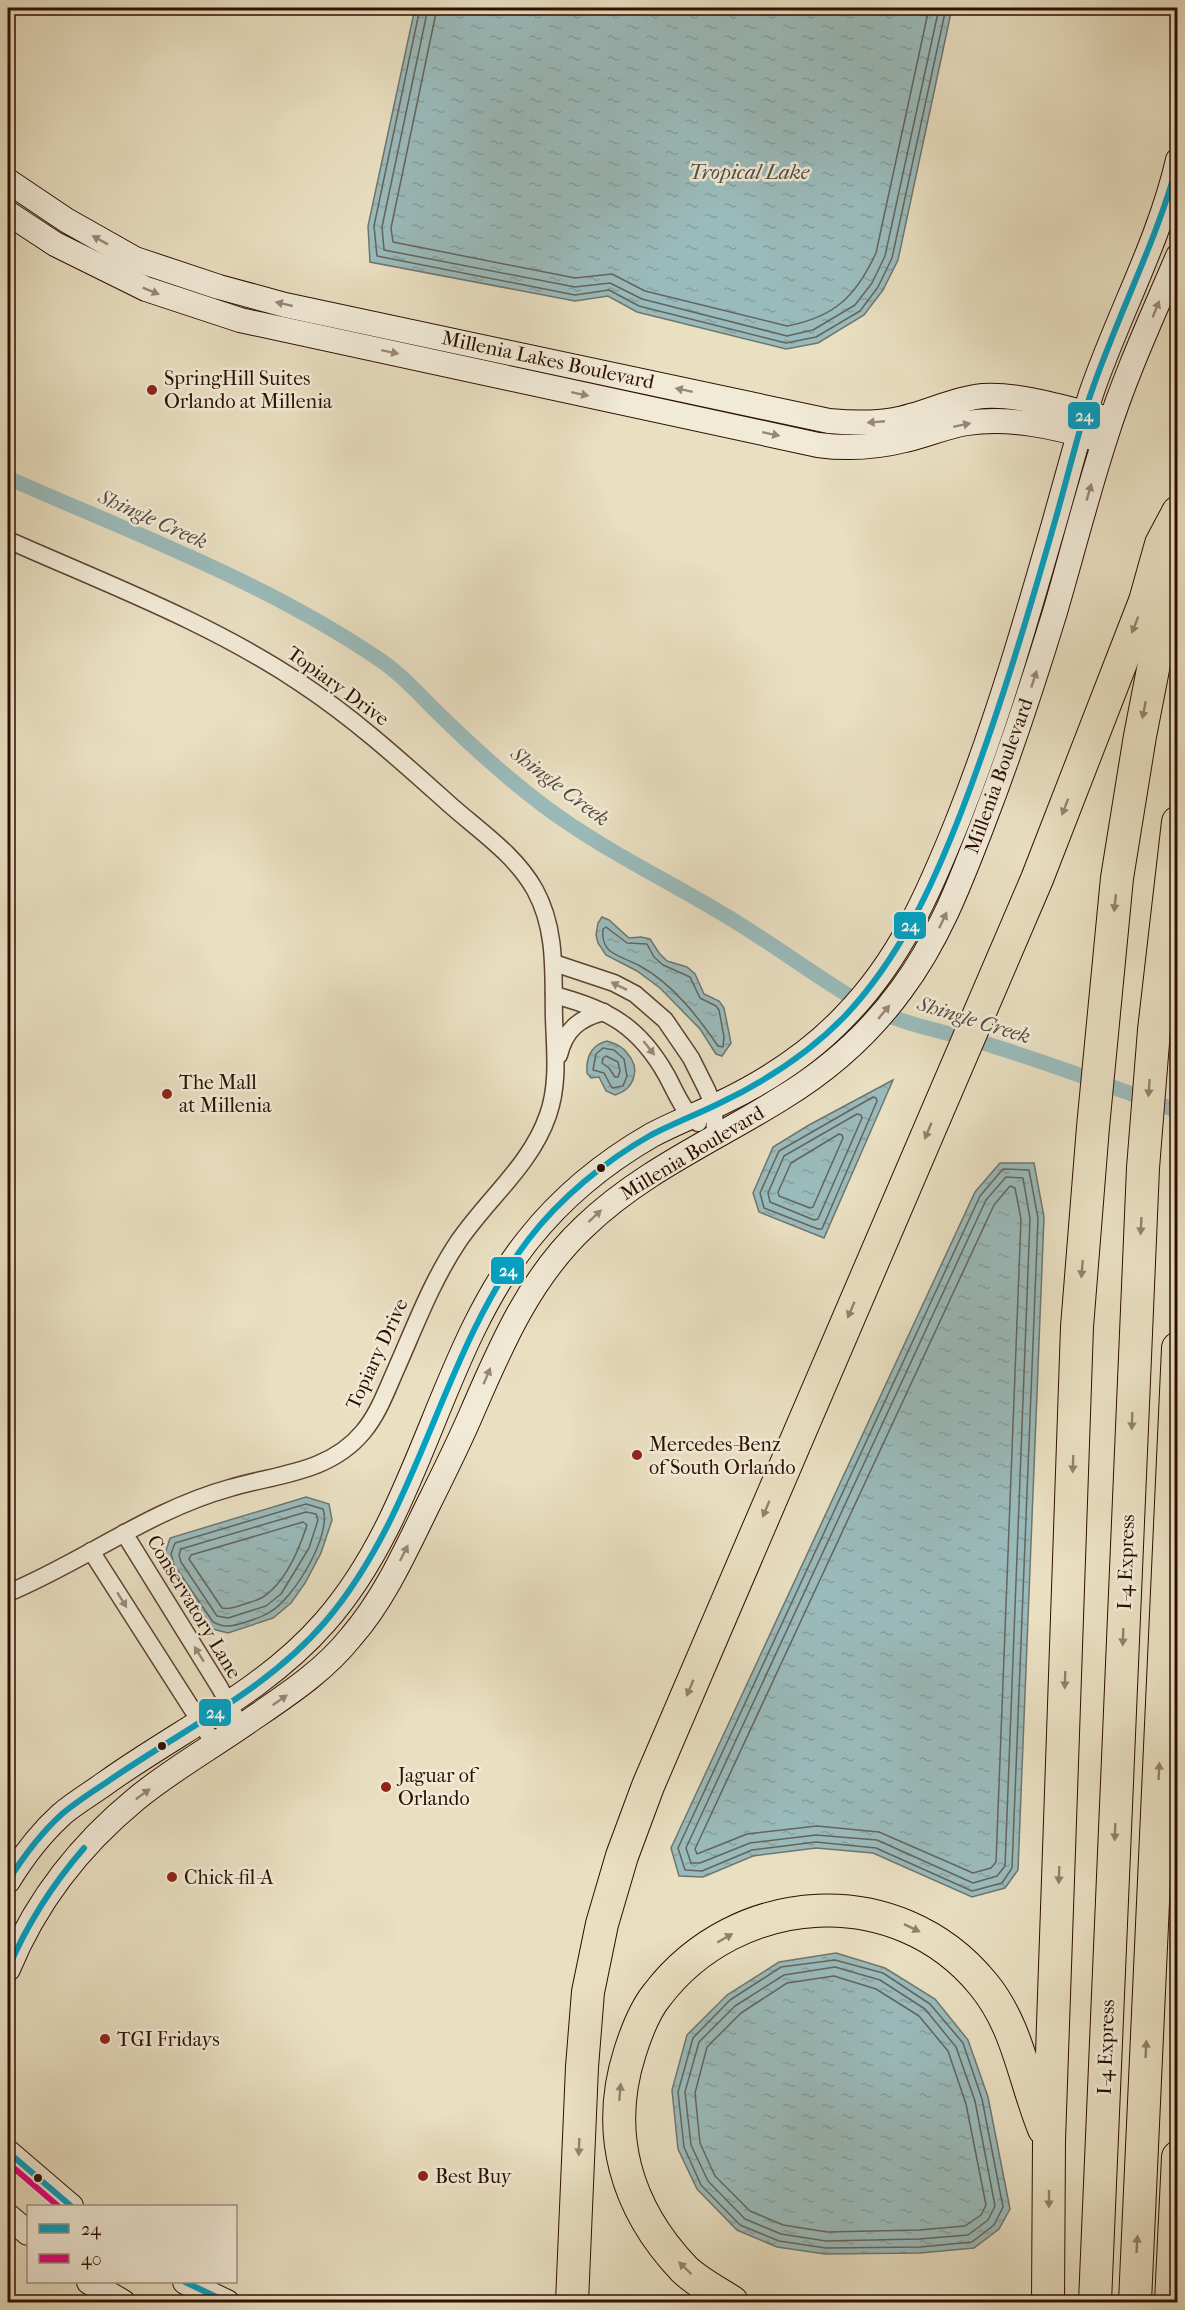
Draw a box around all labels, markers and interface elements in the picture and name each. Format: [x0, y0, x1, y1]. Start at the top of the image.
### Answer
water label: Tropical Lake [689, 160, 810, 184]
one-way arrow [91, 235, 108, 245]
one-way arrow [142, 287, 160, 296]
one-way arrow [274, 299, 293, 308]
one-way arrow [1151, 299, 1161, 317]
street label: Millenia Lakes Boulevard [440, 326, 657, 394]
one-way arrow [380, 348, 399, 358]
place label: SpringHill Suites Orlando at Millenia [164, 367, 333, 413]
marker: SpringHill Suites Orlando at Millenia [145, 383, 159, 397]
one-way arrow [675, 384, 693, 394]
one-way arrow [571, 389, 590, 399]
line badge: 24 [1067, 401, 1101, 430]
text: 24 [1075, 406, 1094, 426]
one-way arrow [866, 417, 885, 427]
one-way arrow [953, 420, 972, 429]
one-way arrow [762, 430, 780, 440]
one-way arrow [1085, 483, 1094, 501]
water label: Shingle Creek [94, 484, 211, 554]
one-way arrow [1130, 616, 1140, 634]
street label: Topiary Drive [283, 641, 393, 731]
one-way arrow [1030, 670, 1039, 688]
street label: Millenia Boulevard [960, 694, 1038, 857]
one-way arrow [1140, 701, 1149, 720]
water label: Shingle Creek [505, 741, 614, 831]
one-way arrow [1060, 798, 1069, 816]
one-way arrow [1110, 893, 1120, 912]
line badge: 24 [893, 911, 927, 940]
one-way arrow [938, 911, 947, 928]
text: 24 [901, 916, 920, 936]
one-way arrow [610, 981, 627, 991]
water label: Shingle Creek [914, 991, 1033, 1049]
one-way arrow [877, 1005, 890, 1020]
one-way arrow [643, 1040, 656, 1056]
place label: The Mall at Millenia [179, 1071, 272, 1117]
one-way arrow [1145, 1078, 1154, 1097]
marker: The Mall at Millenia [160, 1087, 174, 1101]
street label: Millenia Boulevard [616, 1100, 769, 1205]
one-way arrow [923, 1122, 933, 1140]
unlabelled marker [595, 1162, 607, 1174]
one-way arrow [587, 1210, 602, 1223]
one-way arrow [1136, 1217, 1145, 1236]
line badge: 24 [490, 1256, 525, 1285]
one-way arrow [1077, 1260, 1087, 1279]
text: 24 [499, 1261, 518, 1281]
street label: Topiary Drive [341, 1295, 413, 1413]
one-way arrow [846, 1301, 855, 1319]
one-way arrow [483, 1368, 492, 1385]
one-way arrow [1128, 1412, 1137, 1431]
place label: Mercedes-Benz of South Orlando [649, 1433, 796, 1479]
marker: Mercedes-Benz of South Orlando [630, 1448, 644, 1462]
one-way arrow [1068, 1455, 1077, 1474]
one-way arrow [762, 1500, 771, 1517]
street label: I-4 Express [1113, 1514, 1139, 1610]
street label: Conservatory Lane [142, 1531, 246, 1683]
one-way arrow [400, 1544, 409, 1561]
one-way arrow [117, 1592, 128, 1608]
one-way arrow [1119, 1628, 1128, 1647]
one-way arrow [193, 1646, 204, 1662]
one-way arrow [1061, 1670, 1070, 1689]
one-way arrow [685, 1679, 694, 1697]
one-way arrow [272, 1694, 288, 1706]
line badge: 24 [198, 1698, 232, 1727]
text: 24 [206, 1703, 225, 1723]
unlabelled marker [156, 1740, 168, 1752]
one-way arrow [1154, 1761, 1163, 1780]
place label: Jaguar of Orlando [396, 1764, 480, 1810]
marker: Jaguar of Orlando [379, 1780, 393, 1794]
one-way arrow [135, 1788, 151, 1800]
one-way arrow [1110, 1822, 1120, 1841]
one-way arrow [1054, 1865, 1063, 1884]
place label: Chick-fil-A [184, 1866, 275, 1889]
marker: Chick-fil-A [165, 1870, 179, 1884]
one-way arrow [904, 1924, 921, 1933]
one-way arrow [717, 1932, 733, 1943]
street label: I-4 Express [1093, 1999, 1119, 2095]
place label: TGI Fridays [117, 2028, 220, 2051]
marker: TGI Fridays [98, 2032, 112, 2046]
one-way arrow [1142, 2040, 1151, 2059]
one-way arrow [616, 2083, 625, 2102]
one-way arrow [574, 2138, 583, 2157]
place label: Best Buy [435, 2165, 513, 2188]
marker: Best Buy [416, 2169, 430, 2183]
unlabelled marker [32, 2172, 44, 2184]
one-way arrow [1044, 2190, 1054, 2209]
legend [27, 2205, 237, 2283]
text: 24 [81, 2219, 101, 2240]
one-way arrow [1133, 2235, 1142, 2254]
text: 40 [81, 2249, 102, 2270]
one-way arrow [678, 2261, 693, 2275]

